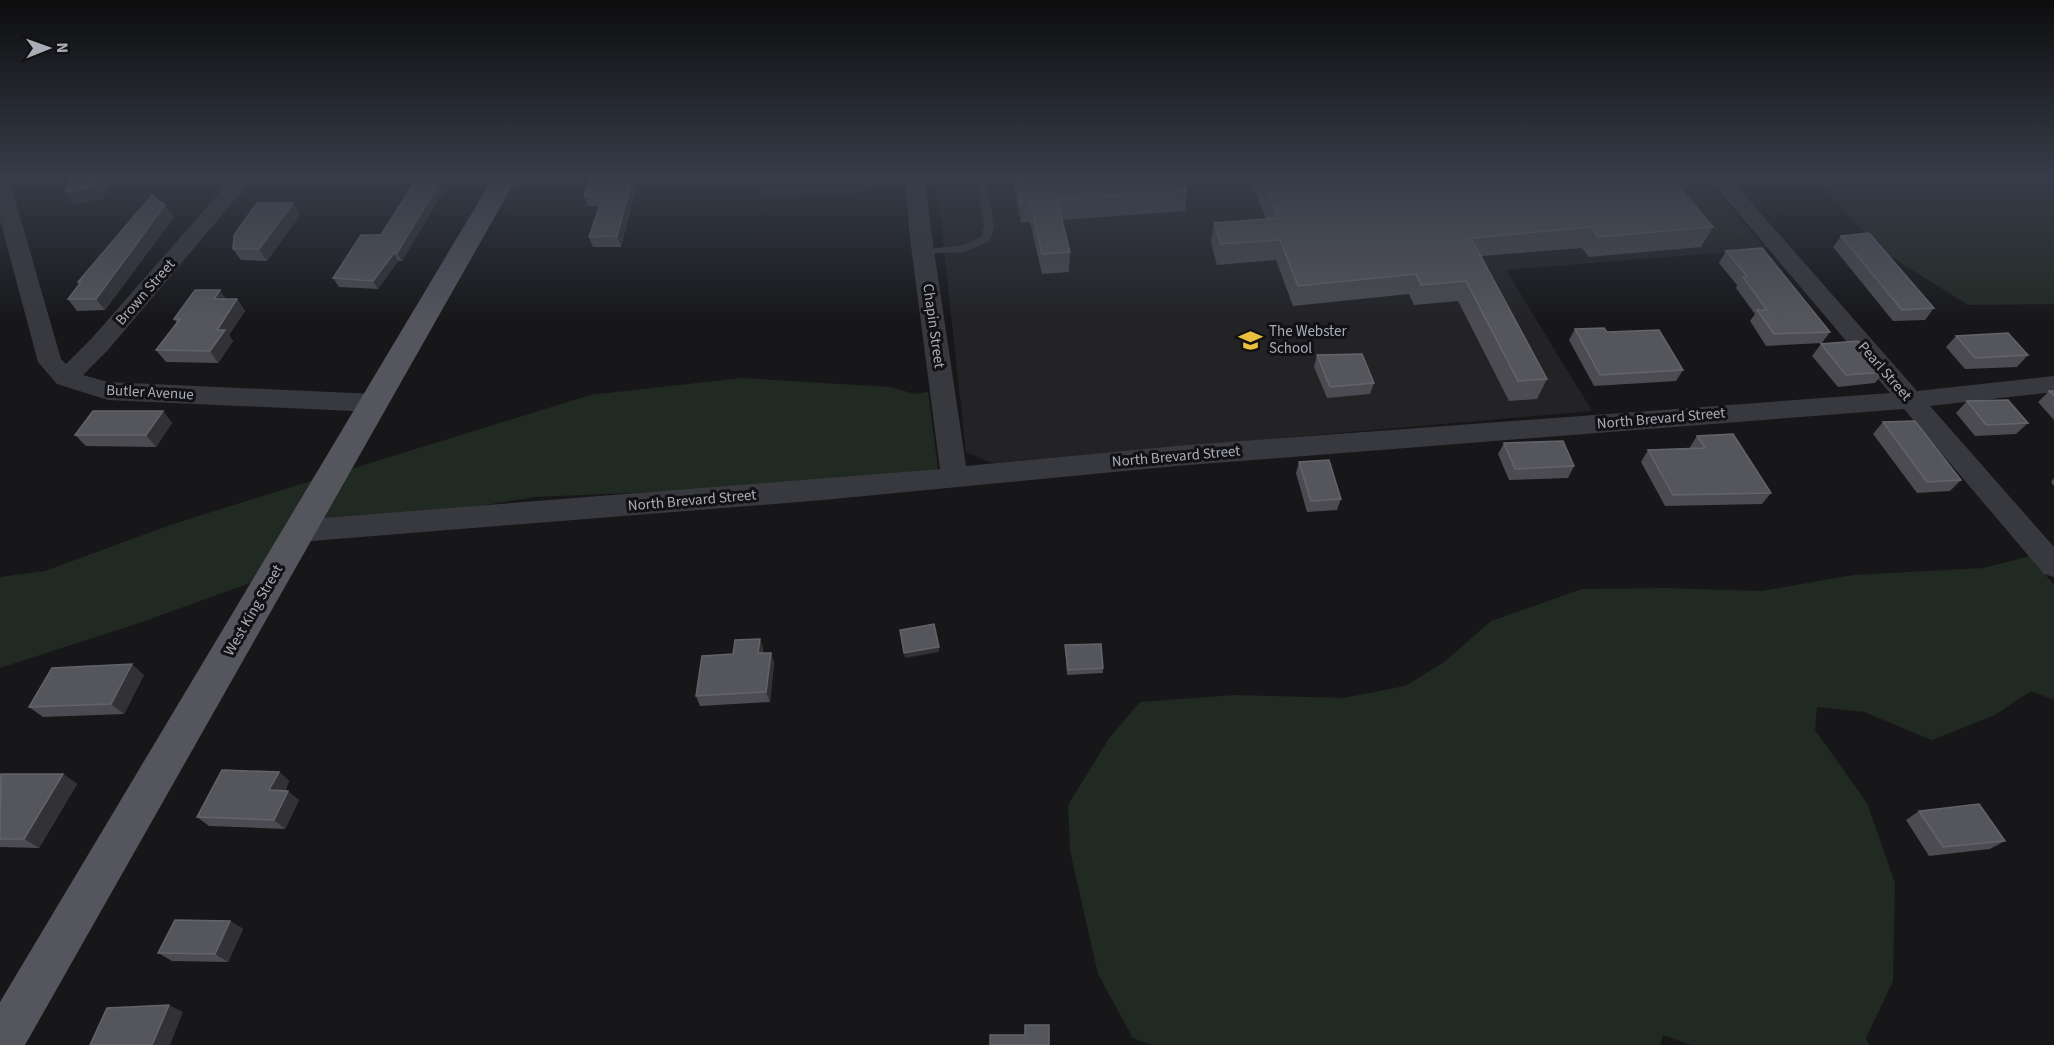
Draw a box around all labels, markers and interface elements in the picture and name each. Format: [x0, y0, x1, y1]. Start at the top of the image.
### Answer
north arrow [18, 18, 78, 78]
text: N [51, 42, 73, 53]
street label: Brown Street [111, 255, 180, 330]
street label: Chapin Street [917, 282, 950, 370]
place label: The Webster School [1269, 321, 1347, 359]
school or university icon: The Webster School [1238, 327, 1264, 353]
street label: Pearl Street [1853, 337, 1916, 406]
street label: Butler Avenue [106, 380, 194, 405]
street label: North Brevard Street [1596, 402, 1726, 435]
street label: North Brevard Street [1111, 440, 1241, 473]
street label: North Brevard Street [627, 484, 757, 517]
street label: West King Street [219, 561, 288, 660]

